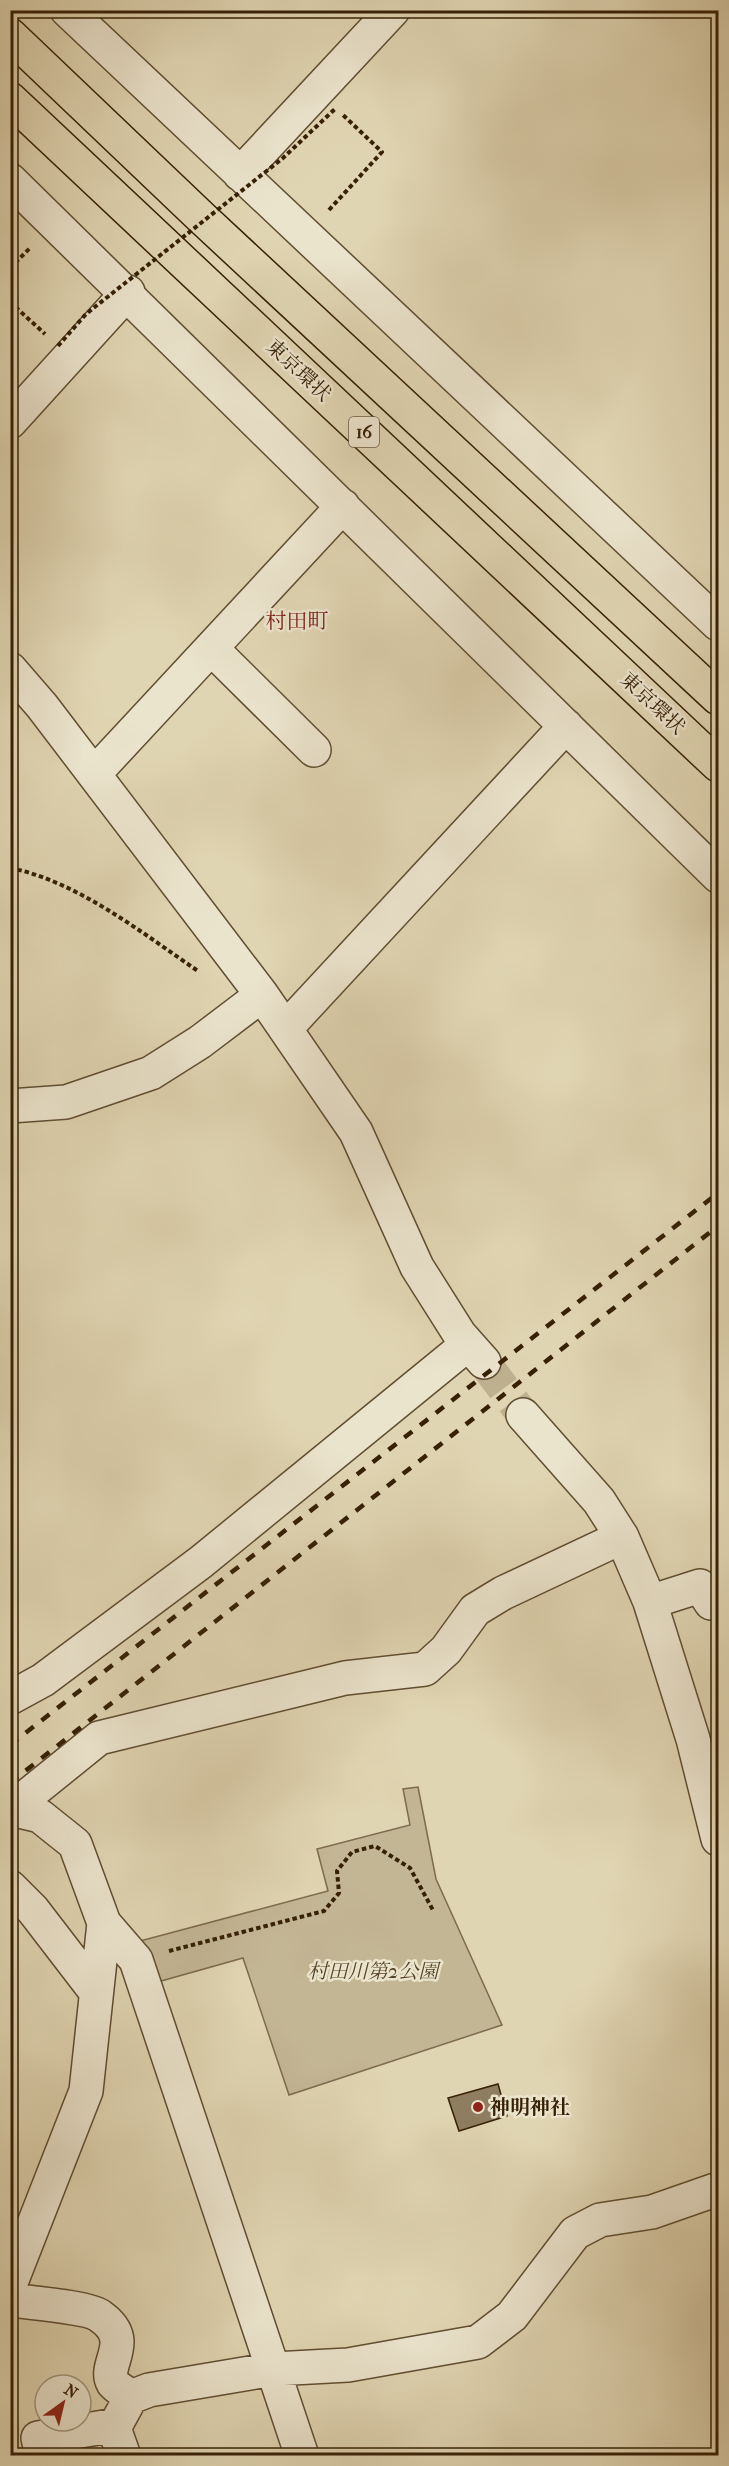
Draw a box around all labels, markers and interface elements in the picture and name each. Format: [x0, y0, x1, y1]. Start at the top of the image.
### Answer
street label: 東京環状 [262, 335, 336, 406]
road number: 16 [349, 417, 379, 447]
district label: 村田町 [266, 609, 329, 633]
street label: 東京環状 [616, 668, 690, 739]
park label: 村田川第2公園 [308, 1960, 441, 1983]
place label: 神明神社 [490, 2096, 570, 2119]
marker: 神明神社 [471, 2100, 485, 2114]
north arrow [33, 2373, 93, 2433]
text: N [61, 2380, 82, 2403]

